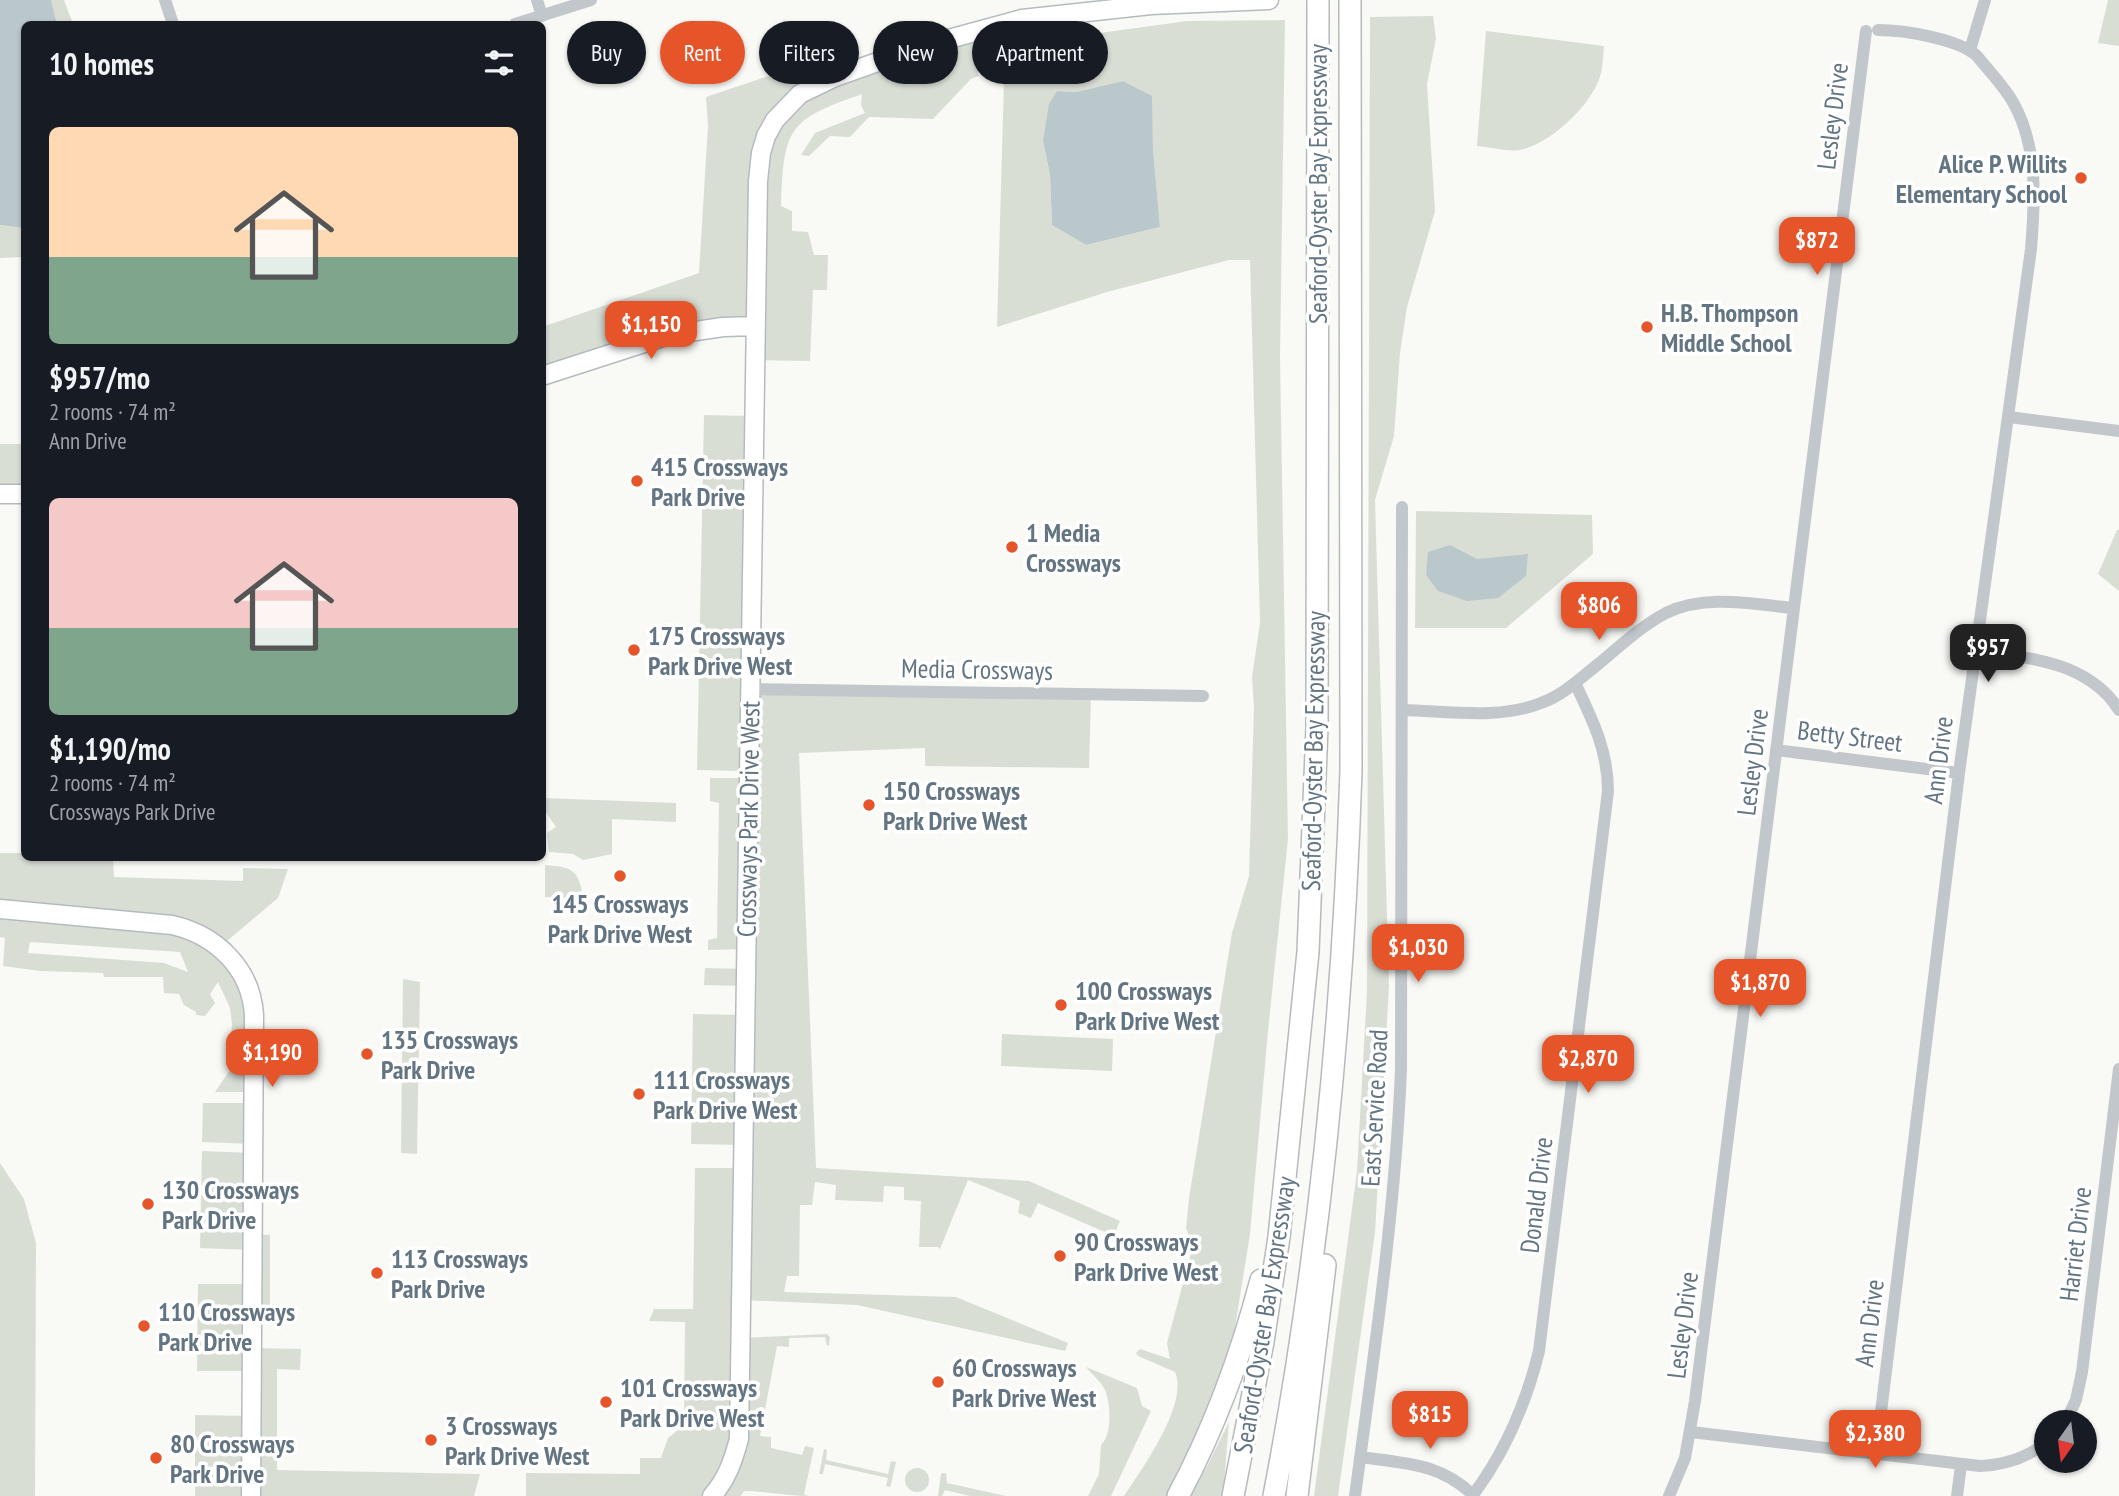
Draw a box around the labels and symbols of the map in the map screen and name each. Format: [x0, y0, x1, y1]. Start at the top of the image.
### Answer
street label: Seaford-Oyster Bay Expressway [1301, 44, 1334, 324]
street label: Lesley Drive [1809, 61, 1855, 171]
place label: Alice P. Willits Elementary School [1896, 147, 2068, 210]
marker: Alice P. Willits Elementary School [2073, 170, 2089, 186]
pin: $872 [1776, 218, 1858, 277]
place label: H.B. Thompson Middle School [1661, 296, 1798, 359]
pin: $1,150 [594, 302, 708, 361]
marker: H.B. Thompson Middle School [1639, 319, 1655, 335]
place label: 415 Crossways Park Drive [651, 450, 788, 513]
marker: 415 Crossways Park Drive [629, 473, 645, 489]
place label: 1 Media Crossways [1026, 516, 1121, 579]
marker: 1 Media Crossways [1004, 539, 1020, 555]
pin: $806 [1558, 582, 1640, 642]
street label: Seaford-Oyster Bay Expressway [1294, 610, 1332, 891]
place label: 175 Crossways Park Drive West [648, 619, 793, 682]
pin: $957 [1947, 624, 2029, 684]
marker: 175 Crossways Park Drive West [626, 642, 642, 658]
street label: Media Crossways [901, 651, 1053, 687]
street label: Crossways Park Drive West [729, 701, 767, 937]
street label: Lesley Drive [1729, 707, 1775, 817]
street label: Betty Street [1796, 713, 1904, 759]
street label: Ann Drive [1916, 714, 1960, 806]
place label: 150 Crossways Park Drive West [883, 774, 1028, 837]
marker: 150 Crossways Park Drive West [861, 797, 877, 813]
marker: 145 Crossways Park Drive West [612, 868, 628, 884]
place label: 145 Crossways Park Drive West [548, 887, 693, 950]
pin: $1,030 [1361, 925, 1475, 984]
pin: $1,870 [1703, 960, 1817, 1019]
place label: 100 Crossways Park Drive West [1075, 974, 1220, 1037]
marker: 100 Crossways Park Drive West [1053, 997, 1069, 1013]
place label: 135 Crossways Park Drive [381, 1023, 518, 1086]
street label: East Service Road [1353, 1029, 1395, 1187]
pin: $1,190 [215, 1030, 329, 1089]
pin: $2,870 [1531, 1036, 1645, 1095]
marker: 135 Crossways Park Drive [359, 1046, 375, 1062]
place label: 111 Crossways Park Drive West [653, 1063, 798, 1126]
marker: 111 Crossways Park Drive West [631, 1086, 647, 1102]
street label: Donald Drive [1513, 1135, 1559, 1255]
place label: 130 Crossways Park Drive [162, 1173, 299, 1236]
street label: Seaford-Oyster Bay Expressway [1226, 1174, 1302, 1456]
street label: Harriet Drive [2052, 1185, 2098, 1303]
marker: 130 Crossways Park Drive [140, 1196, 156, 1212]
place label: 90 Crossways Park Drive West [1074, 1225, 1219, 1288]
place label: 113 Crossways Park Drive [391, 1242, 528, 1305]
marker: 90 Crossways Park Drive West [1052, 1248, 1068, 1264]
marker: 113 Crossways Park Drive [369, 1265, 385, 1281]
street label: Lesley Drive [1659, 1270, 1705, 1380]
street label: Ann Drive [1847, 1277, 1891, 1369]
place label: 110 Crossways Park Drive [158, 1295, 295, 1358]
marker: 110 Crossways Park Drive [136, 1318, 152, 1334]
place label: 60 Crossways Park Drive West [952, 1351, 1097, 1414]
place label: 101 Crossways Park Drive West [620, 1371, 765, 1434]
marker: 60 Crossways Park Drive West [930, 1374, 946, 1390]
pin: $815 [1389, 1392, 1471, 1451]
marker: 101 Crossways Park Drive West [598, 1394, 614, 1410]
place label: 3 Crossways Park Drive West [445, 1409, 590, 1472]
pin: $2,380 [1818, 1410, 1932, 1470]
north arrow [2034, 1410, 2096, 1474]
place label: 80 Crossways Park Drive [170, 1427, 295, 1490]
marker: 3 Crossways Park Drive West [423, 1432, 439, 1448]
marker: 80 Crossways Park Drive [148, 1450, 164, 1466]

